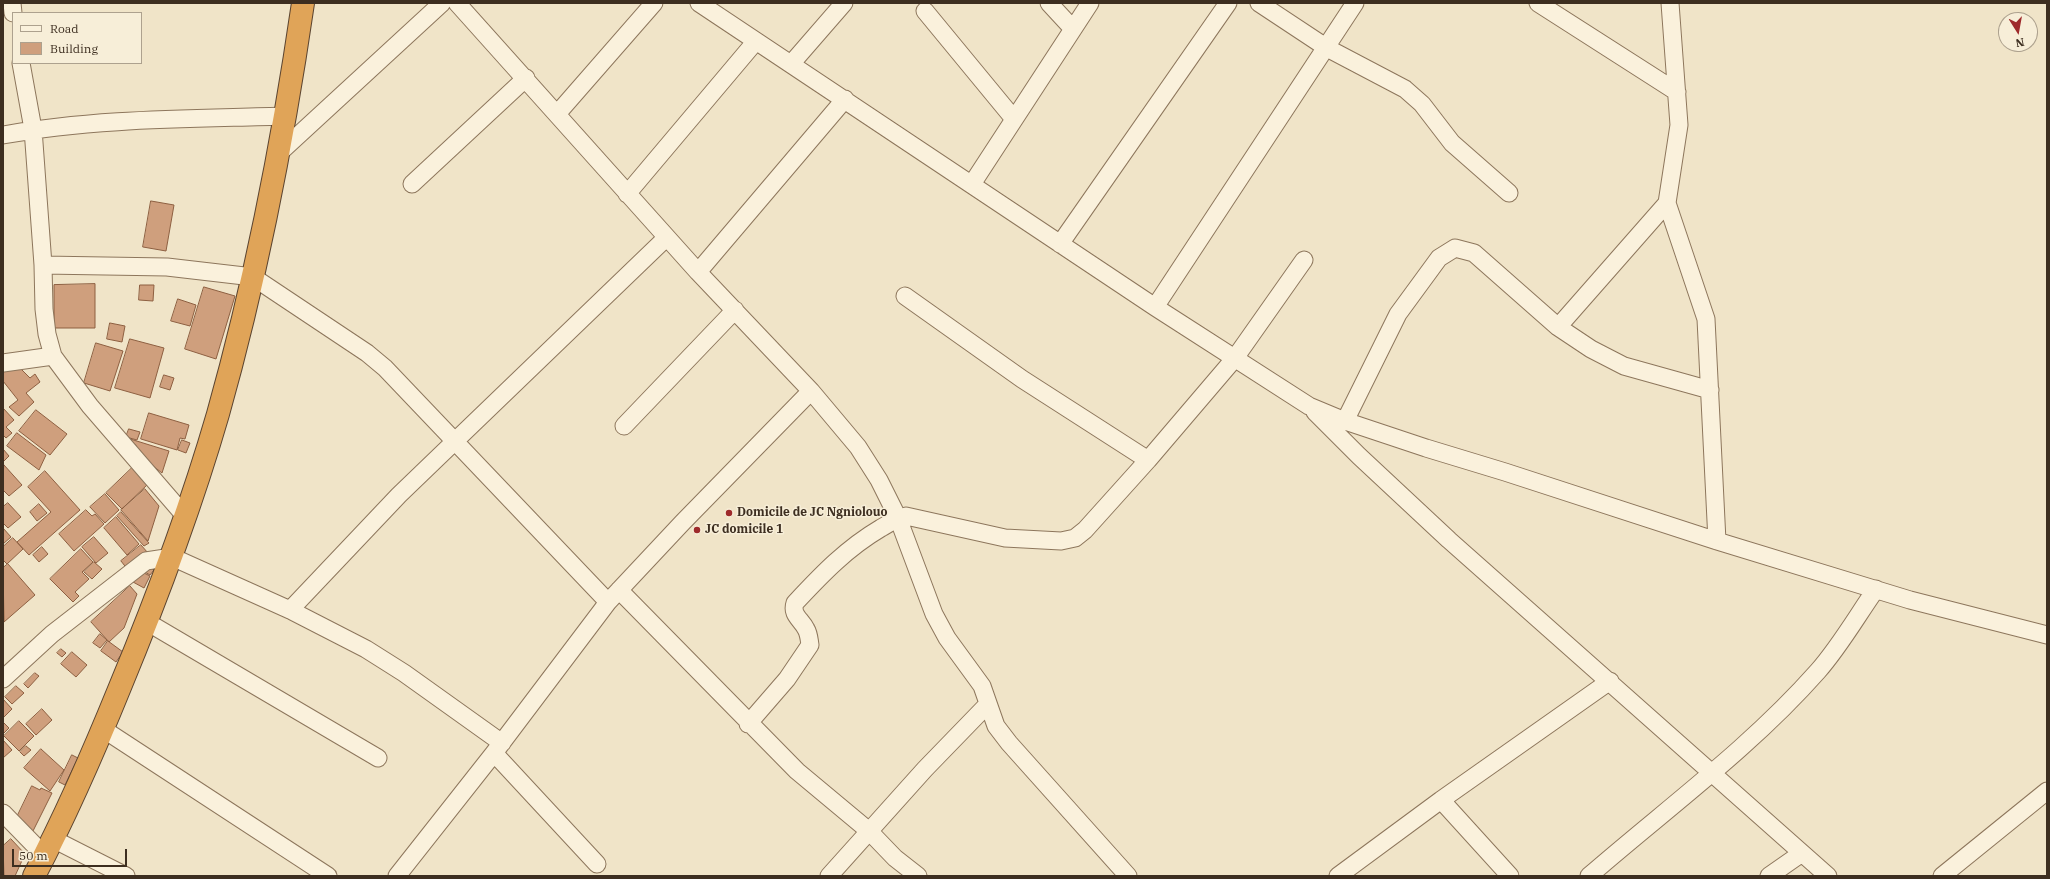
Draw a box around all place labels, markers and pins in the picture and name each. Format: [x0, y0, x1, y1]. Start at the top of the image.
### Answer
place label: Domicile de JC Ngniolouo [737, 506, 888, 520]
marker: Domicile de JC Ngniolouo [724, 508, 734, 518]
place label: JC domicile 1 [705, 523, 783, 537]
marker: JC domicile 1 [692, 525, 702, 535]

